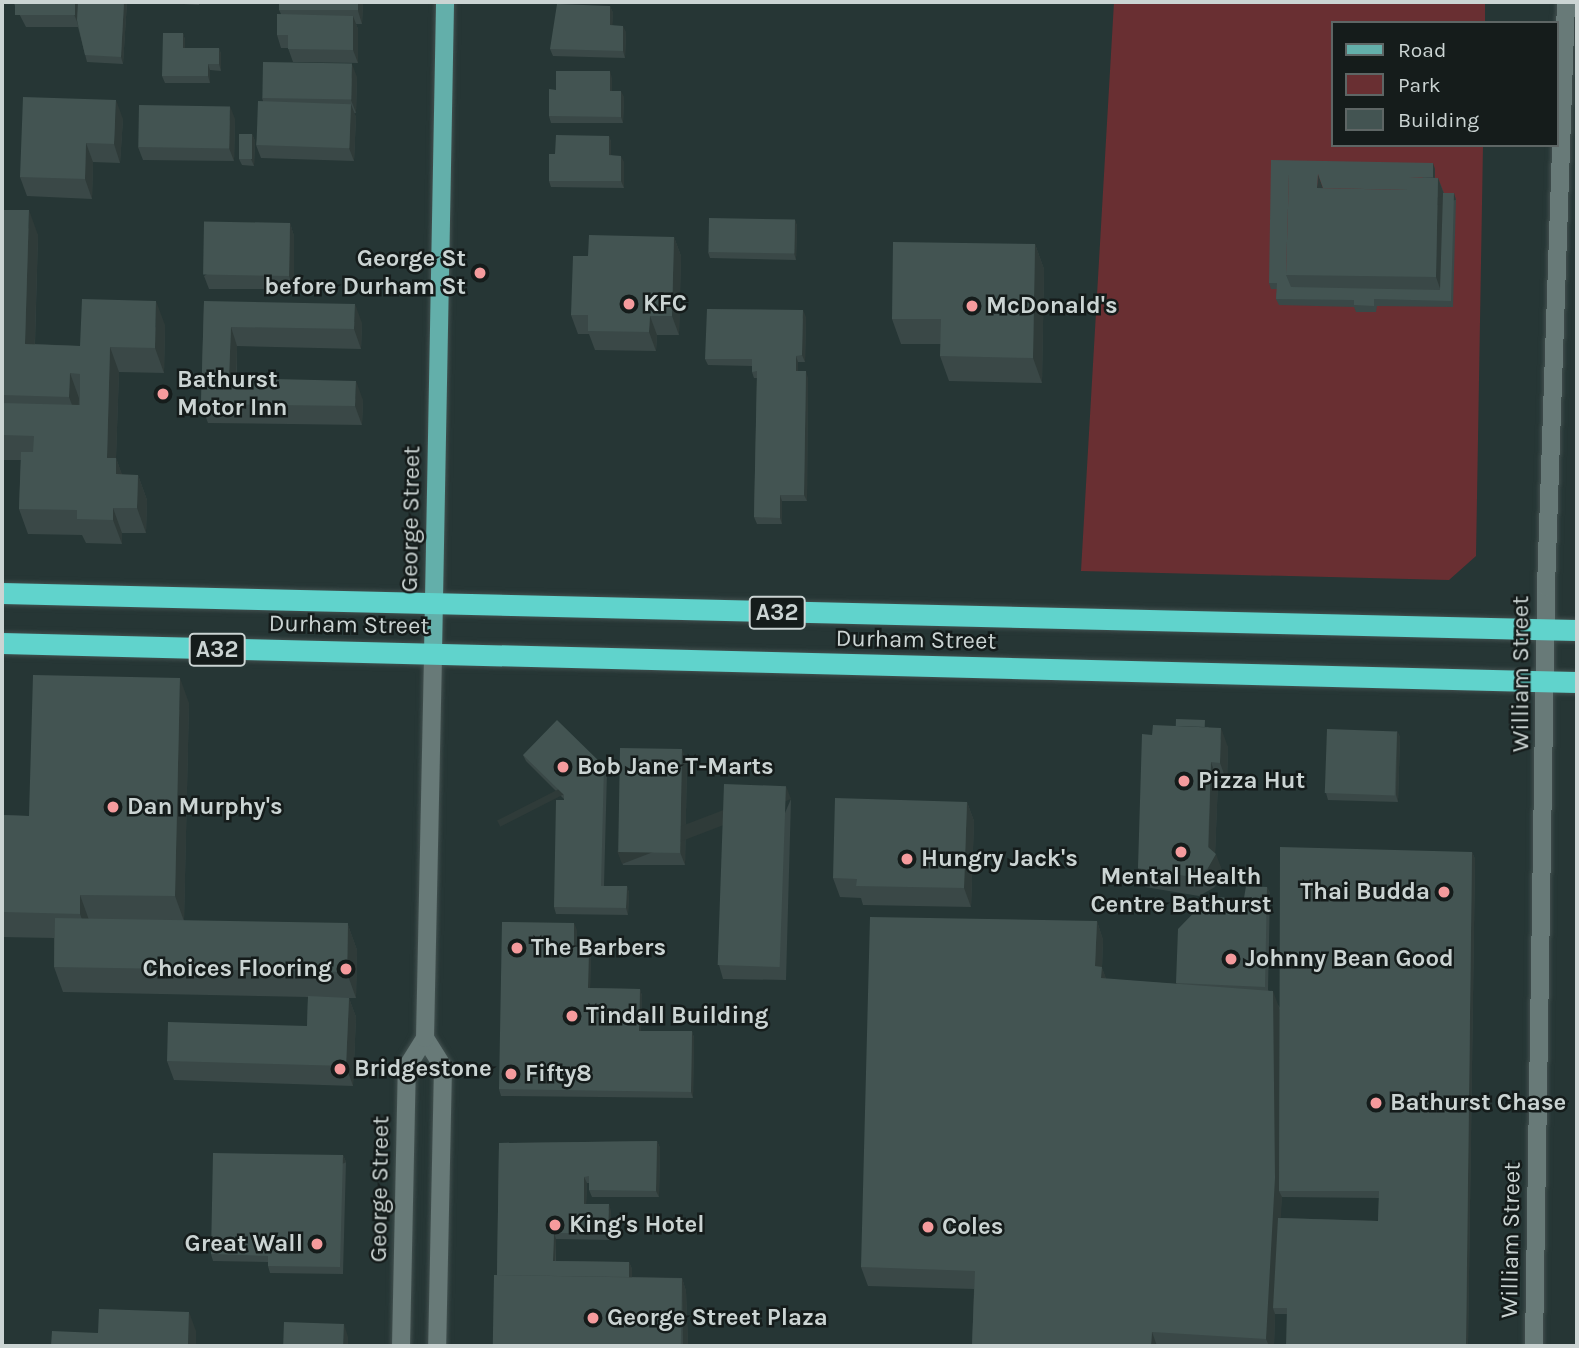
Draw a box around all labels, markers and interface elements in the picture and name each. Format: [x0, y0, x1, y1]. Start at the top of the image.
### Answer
legend [1330, 21, 1558, 147]
text: Road [1398, 38, 1446, 62]
text: Park [1398, 73, 1441, 97]
text: Building [1398, 108, 1479, 132]
place label: George St before Durham St [264, 245, 466, 301]
marker: George St before Durham St [472, 265, 488, 281]
place label: KFC [643, 290, 687, 318]
place label: McDonald's [986, 292, 1118, 320]
marker: KFC [621, 296, 637, 312]
marker: McDonald's [964, 298, 980, 314]
place label: Bathurst Motor Inn [177, 366, 287, 422]
marker: Bathurst Motor Inn [155, 386, 171, 402]
street label: George Street [395, 445, 427, 593]
road number: A32 [747, 594, 807, 632]
street label: William Street [1507, 596, 1535, 752]
street label: Durham Street [268, 609, 430, 641]
street label: Durham Street [835, 624, 997, 656]
road number: A32 [187, 630, 247, 670]
place label: Bob Jane T-Marts [577, 753, 774, 781]
marker: Bob Jane T-Marts [555, 759, 571, 775]
place label: Pizza Hut [1198, 767, 1305, 795]
marker: Pizza Hut [1176, 773, 1192, 789]
place label: Dan Murphy's [127, 793, 283, 821]
marker: Dan Murphy's [105, 799, 121, 815]
marker: Mental Health Centre Bathurst [1173, 844, 1189, 860]
place label: Hungry Jack's [921, 845, 1078, 873]
marker: Hungry Jack's [899, 851, 915, 867]
place label: Mental Health Centre Bathurst [1090, 863, 1272, 919]
place label: Thai Budda [1300, 878, 1430, 906]
marker: Thai Budda [1436, 884, 1452, 900]
place label: The Barbers [531, 934, 666, 962]
marker: The Barbers [509, 940, 525, 956]
place label: Johnny Bean Good [1245, 945, 1454, 973]
marker: Johnny Bean Good [1223, 951, 1239, 967]
place label: Choices Flooring [142, 955, 332, 983]
marker: Choices Flooring [338, 961, 354, 977]
place label: Tindall Building [586, 1002, 768, 1030]
marker: Tindall Building [564, 1008, 580, 1024]
place label: Bridgestone [354, 1055, 492, 1083]
place label: Fifty8 [525, 1060, 592, 1088]
marker: Bridgestone [332, 1061, 348, 1077]
marker: Fifty8 [503, 1066, 519, 1082]
place label: Bathurst Chase [1390, 1089, 1566, 1117]
marker: Bathurst Chase [1368, 1095, 1384, 1111]
street label: George Street [364, 1115, 396, 1263]
street label: William Street [1495, 1162, 1527, 1318]
place label: King's Hotel [569, 1211, 705, 1239]
place label: Coles [942, 1213, 1003, 1241]
marker: King's Hotel [547, 1217, 563, 1233]
marker: Coles [920, 1219, 936, 1235]
place label: Great Wall [185, 1230, 303, 1258]
marker: Great Wall [309, 1236, 325, 1252]
place label: George Street Plaza [607, 1304, 828, 1332]
marker: George Street Plaza [585, 1310, 601, 1326]

